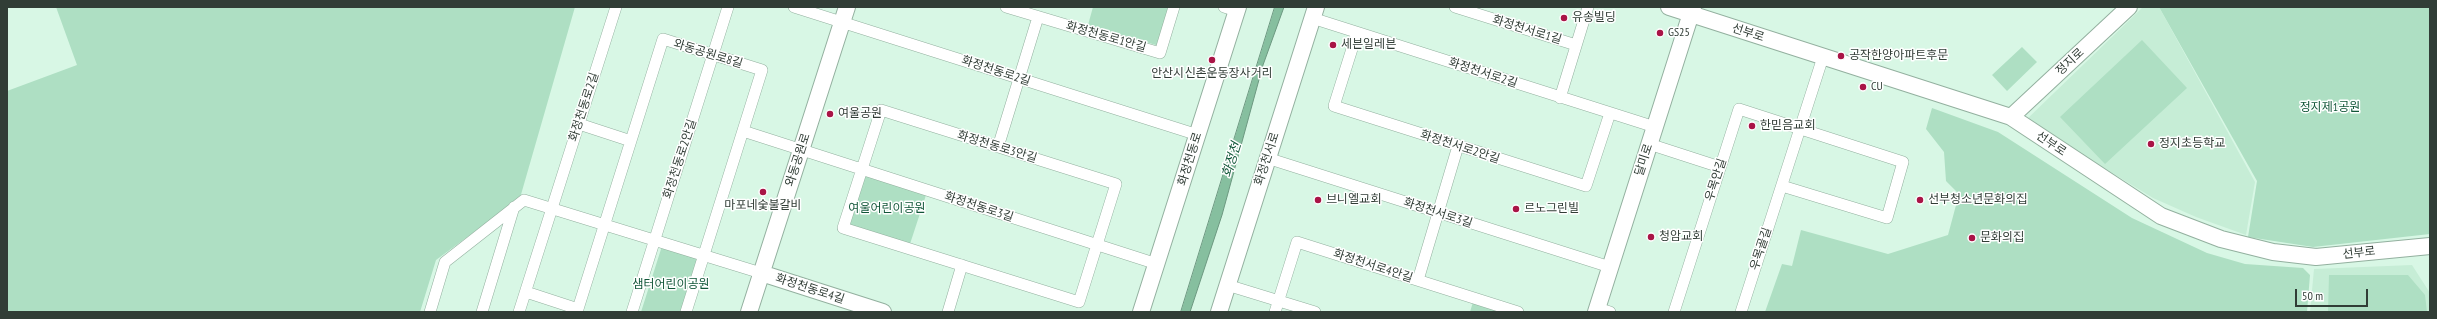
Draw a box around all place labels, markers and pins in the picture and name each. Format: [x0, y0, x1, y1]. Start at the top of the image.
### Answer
place label: 유송빌딩 [1572, 11, 1616, 25]
marker: 유송빌딩 [1559, 13, 1569, 23]
place label: GS25 [1668, 26, 1690, 40]
marker: GS25 [1655, 28, 1665, 38]
place label: 세븐일레븐 [1341, 38, 1396, 52]
marker: 세븐일레븐 [1328, 40, 1338, 50]
place label: 공작한양아파트후문 [1849, 49, 1948, 63]
marker: 공작한양아파트후문 [1836, 51, 1846, 61]
marker: 안산시신촌운동장사거리 [1207, 55, 1217, 65]
place label: 안산시신촌운동장사거리 [1151, 67, 1273, 81]
place label: CU [1871, 80, 1883, 94]
marker: CU [1858, 82, 1868, 92]
place label: 여울공원 [838, 107, 882, 121]
marker: 여울공원 [825, 109, 835, 119]
place label: 한믿음교회 [1760, 119, 1815, 133]
marker: 한믿음교회 [1747, 121, 1757, 131]
place label: 정지초등학교 [2159, 137, 2225, 151]
marker: 정지초등학교 [2146, 139, 2156, 149]
marker: 마포네숯불갈비 [758, 187, 768, 197]
place label: 브니엘교회 [1326, 193, 1381, 207]
place label: 선부청소년문화의집 [1928, 193, 2027, 207]
marker: 브니엘교회 [1313, 195, 1323, 205]
marker: 선부청소년문화의집 [1915, 195, 1925, 205]
place label: 마포네숯불갈비 [724, 199, 802, 213]
place label: 르노그린빌 [1524, 202, 1579, 216]
marker: 르노그린빌 [1511, 204, 1521, 214]
place label: 청암교회 [1659, 230, 1703, 244]
place label: 문화의집 [1980, 231, 2024, 245]
marker: 청암교회 [1646, 232, 1656, 242]
marker: 문화의집 [1967, 233, 1977, 243]

